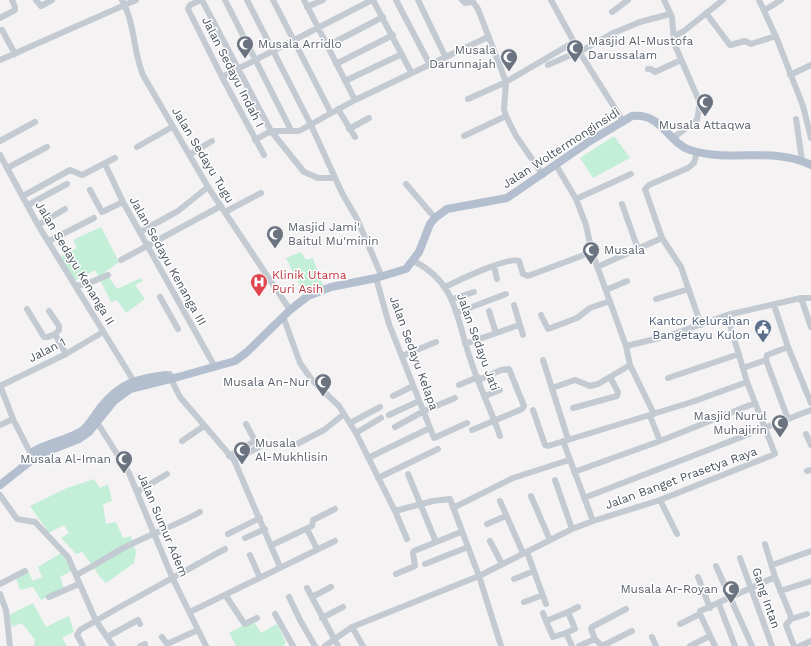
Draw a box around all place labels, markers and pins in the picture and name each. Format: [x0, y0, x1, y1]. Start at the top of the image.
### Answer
mosque icon: Musala Arridlo [235, 34, 255, 59]
place label: Masjid Al-Mustofa Darussalam [588, 34, 693, 62]
place label: Musala Arridlo [258, 37, 342, 51]
mosque icon: Masjid Al-Mustofa Darussalam [565, 38, 585, 63]
place label: Musala Darunnajah [429, 43, 496, 71]
mosque icon: Musala Darunnajah [499, 47, 519, 72]
mosque icon: Musala Attaqwa [695, 92, 715, 117]
place label: Musala Attaqwa [659, 118, 751, 132]
place label: Masjid Jami' Baitul Mu'minin [288, 220, 379, 248]
mosque icon: Masjid Jami' Baitul Mu'minin [265, 224, 285, 249]
mosque icon: Musala [581, 240, 601, 265]
place label: Musala [604, 243, 645, 257]
place label: Klinik Utama Puri Asih [272, 268, 347, 296]
hospital icon: Klinik Utama Puri Asih [249, 272, 269, 297]
place label: Kantor Kelurahan Bangetayu Kulon [649, 314, 750, 342]
public building icon: Kantor Kelurahan Bangetayu Kulon [753, 318, 773, 343]
mosque icon: Musala An-Nur [313, 372, 333, 397]
place label: Musala An-Nur [223, 375, 310, 389]
place label: Masjid Nurul Muhajirin [694, 409, 767, 437]
mosque icon: Masjid Nurul Muhajirin [770, 413, 790, 438]
place label: Musala Al-Mukhlisin [255, 436, 328, 464]
mosque icon: Musala Al-Mukhlisin [232, 440, 252, 465]
mosque icon: Musala Al-Iman [114, 449, 134, 474]
place label: Musala Al-Iman [20, 452, 111, 466]
mosque icon: Musala Ar-Royan [721, 579, 741, 604]
place label: Musala Ar-Royan [620, 582, 718, 596]

